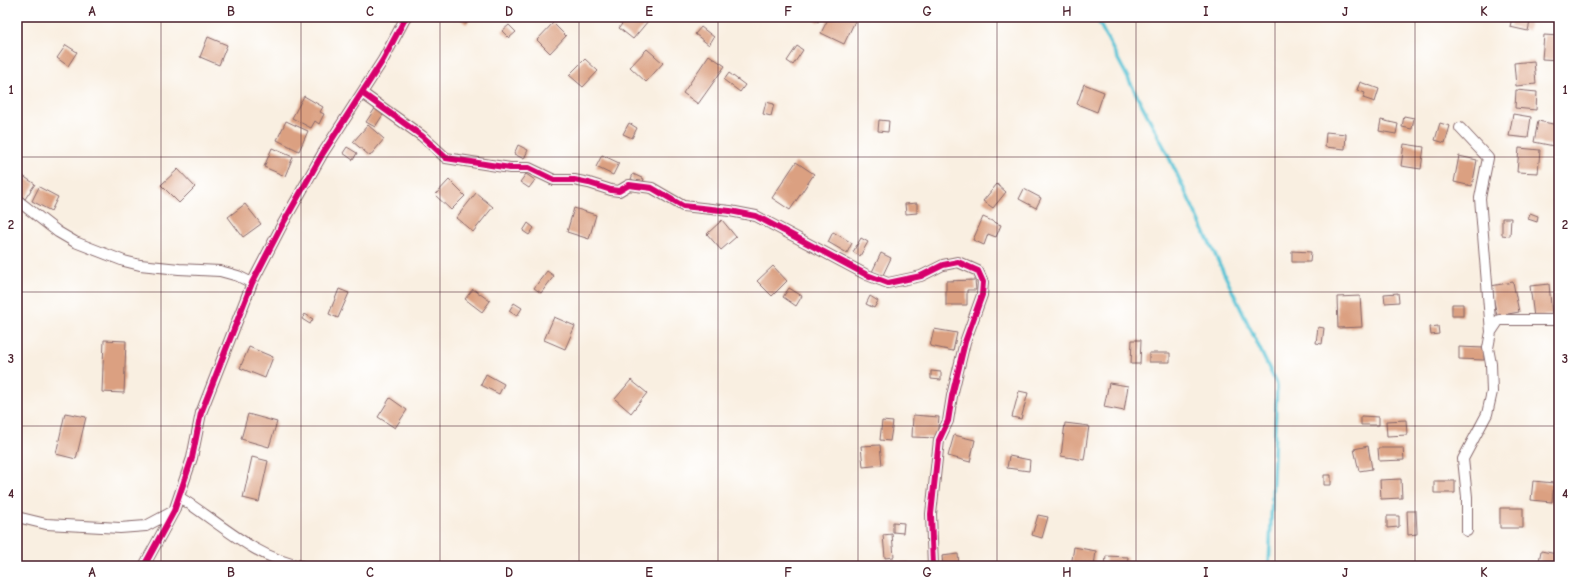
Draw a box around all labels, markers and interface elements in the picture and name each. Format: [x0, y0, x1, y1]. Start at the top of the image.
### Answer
text: A [88, 4, 96, 19]
text: B [227, 4, 235, 19]
text: C [366, 4, 374, 19]
text: D [505, 4, 513, 19]
text: E [645, 4, 653, 19]
text: F [784, 4, 792, 19]
text: G [922, 4, 932, 19]
text: H [1062, 4, 1072, 19]
text: I [1203, 4, 1209, 19]
text: J [1342, 4, 1348, 19]
text: K [1480, 4, 1488, 19]
text: 1 [8, 82, 14, 97]
text: 1 [1562, 82, 1568, 97]
text: 2 [8, 217, 14, 232]
text: 2 [1562, 217, 1568, 232]
text: 3 [8, 351, 14, 366]
text: 3 [1562, 351, 1568, 366]
text: 4 [8, 486, 14, 501]
text: 4 [1562, 486, 1568, 501]
text: A [88, 565, 96, 580]
text: B [227, 565, 235, 580]
text: C [366, 565, 374, 580]
text: D [505, 565, 513, 580]
text: E [645, 565, 653, 580]
text: F [784, 565, 792, 580]
text: G [922, 565, 932, 580]
text: H [1062, 565, 1072, 580]
text: I [1203, 565, 1209, 580]
text: J [1342, 565, 1348, 580]
text: K [1480, 565, 1488, 580]

